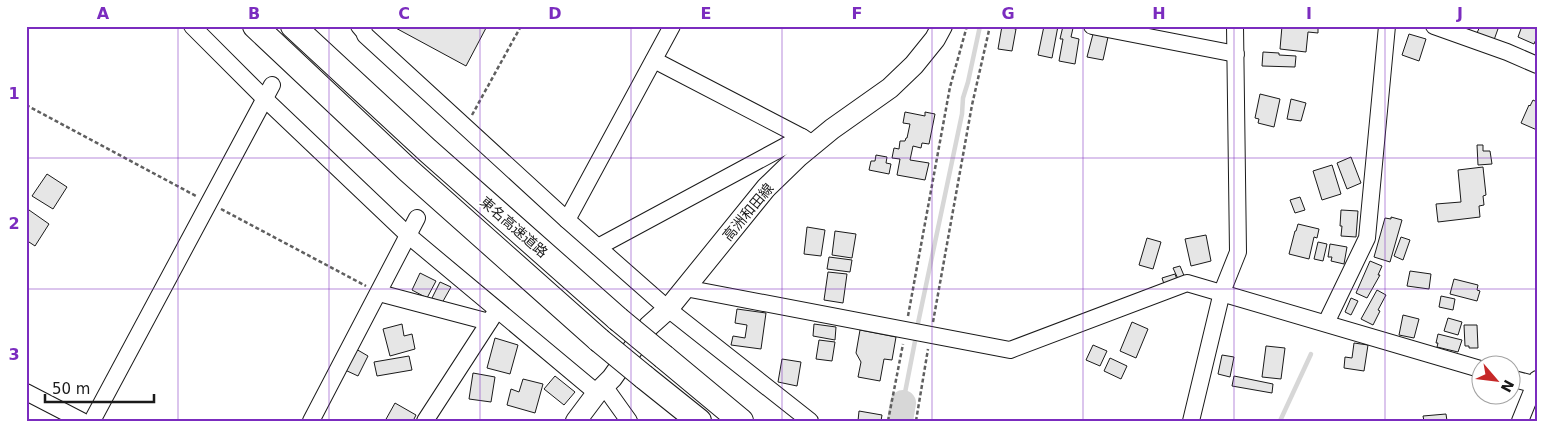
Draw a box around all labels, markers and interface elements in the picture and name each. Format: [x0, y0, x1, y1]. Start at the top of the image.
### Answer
text: A [97, 4, 110, 23]
text: B [248, 4, 260, 23]
text: C [398, 4, 410, 23]
text: D [548, 4, 562, 23]
text: E [701, 4, 711, 23]
text: F [852, 4, 862, 23]
text: G [1001, 4, 1015, 23]
text: H [1152, 4, 1166, 23]
text: I [1306, 4, 1312, 23]
text: J [1456, 4, 1463, 23]
text: 1 [8, 84, 20, 103]
street label: 高洲和田線 [719, 180, 777, 244]
street label: 東名高速道路 [477, 193, 551, 261]
text: 2 [8, 214, 20, 233]
text: 3 [8, 345, 20, 364]
north arrow [1470, 354, 1520, 404]
scale bar [45, 372, 154, 404]
text: N [1498, 377, 1517, 395]
text: 50 m [52, 380, 90, 398]

